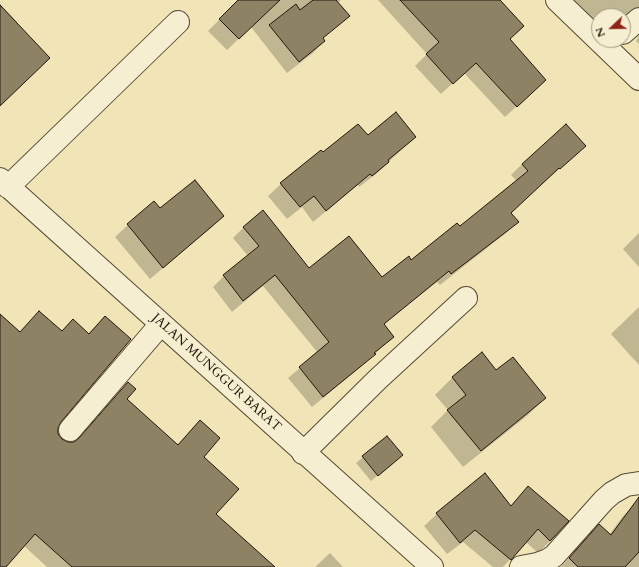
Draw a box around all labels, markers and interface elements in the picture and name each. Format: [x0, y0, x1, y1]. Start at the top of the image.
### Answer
north arrow [591, 8, 631, 48]
text: N [592, 25, 609, 40]
street label: JALAN MUNGGUR BARAT [148, 311, 284, 435]

